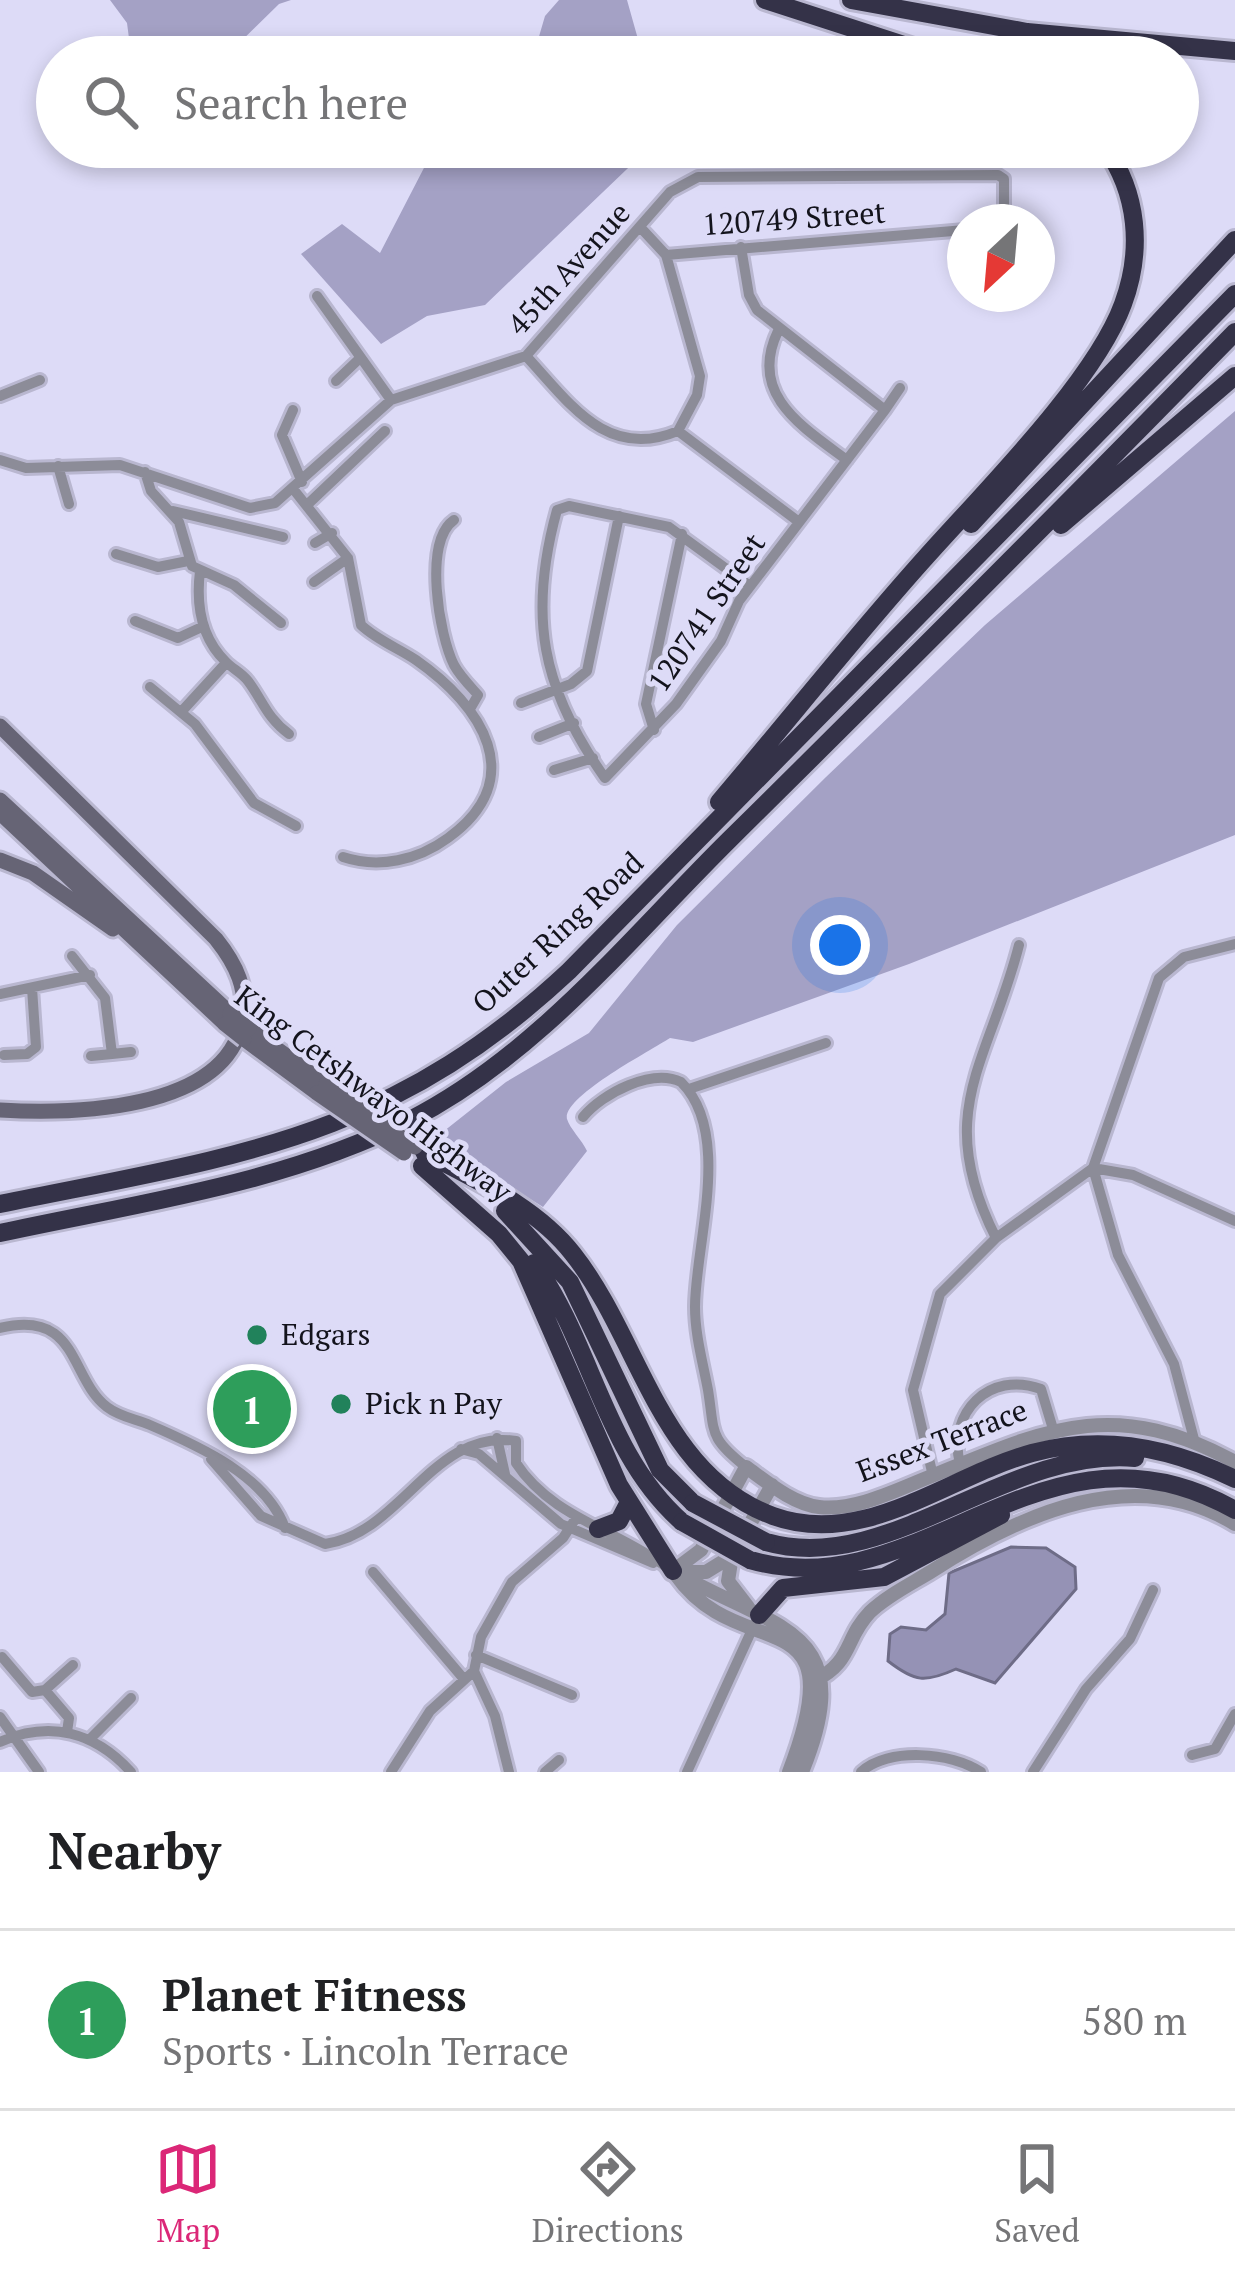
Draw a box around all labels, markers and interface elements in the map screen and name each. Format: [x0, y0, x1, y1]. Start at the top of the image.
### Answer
search box [36, 36, 1199, 168]
icon: search [78, 69, 144, 135]
text: Search here [174, 72, 408, 132]
street label: 120749 Street [701, 192, 887, 244]
street label: 45th Avenue [498, 193, 639, 343]
north arrow [947, 204, 1055, 312]
street label: 120741 Street [638, 525, 774, 700]
street label: Outer Ring Road [463, 842, 652, 1022]
your location [810, 915, 870, 975]
street label: King Cetshwayo Highway [227, 976, 521, 1211]
place label: Edgars [281, 1314, 371, 1354]
marker: Edgars [244, 1322, 270, 1348]
pin: 1 [213, 1364, 291, 1454]
place label: Pick n Pay [365, 1383, 503, 1423]
street label: Essex Terrace [851, 1389, 1033, 1491]
marker: Pick n Pay [328, 1391, 354, 1417]
text: Nearby [48, 1816, 221, 1884]
text: Planet Fitness [162, 1964, 467, 2024]
text: 1 [76, 1994, 98, 2046]
text: 580 m [1082, 1994, 1187, 2046]
text: Sports · Lincoln Terrace [162, 2024, 569, 2076]
tab: Map [155, 2136, 221, 2251]
tab: Directions [532, 2136, 684, 2251]
tab: Saved [994, 2136, 1080, 2251]

